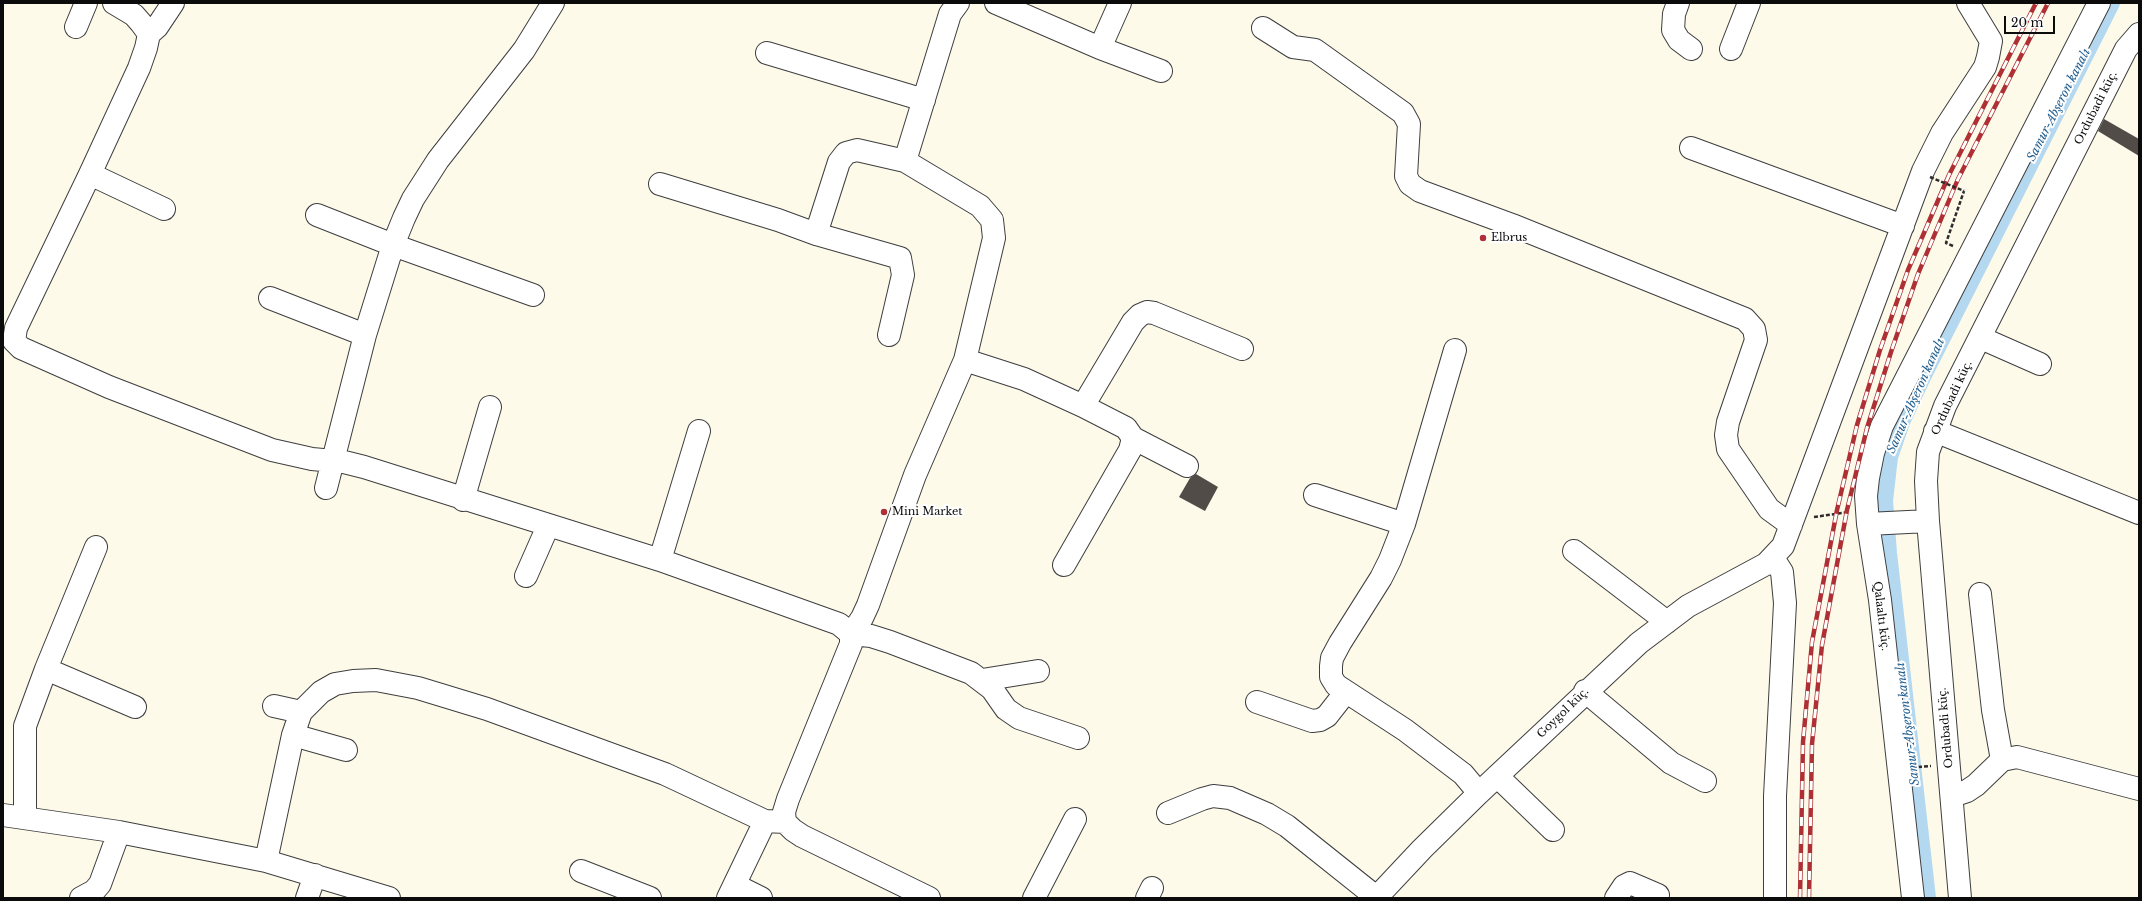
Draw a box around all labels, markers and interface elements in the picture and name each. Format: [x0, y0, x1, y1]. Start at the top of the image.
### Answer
scale bar [2006, 8, 2057, 34]
text: 20 m [2011, 15, 2043, 30]
water label: Samur-Abşeron kanalı [2024, 46, 2094, 164]
street label: Ordubadi küç. [2072, 69, 2120, 147]
place label: Elbrus [1491, 231, 1527, 245]
marker: Elbrus [1478, 233, 1488, 243]
water label: Samur-Abşeron kanalı [1884, 336, 1948, 456]
street label: Ordubadi küç. [1929, 359, 1975, 437]
place label: Mini Market [892, 505, 962, 519]
marker: Mini Market [879, 507, 889, 517]
street label: Qalaaltı küç. [1870, 581, 1892, 651]
water label: Samur-Abşeron kanalı [1893, 661, 1923, 787]
street label: Goygol küç. [1534, 685, 1592, 741]
street label: Ordubadi küç. [1936, 687, 1956, 769]

